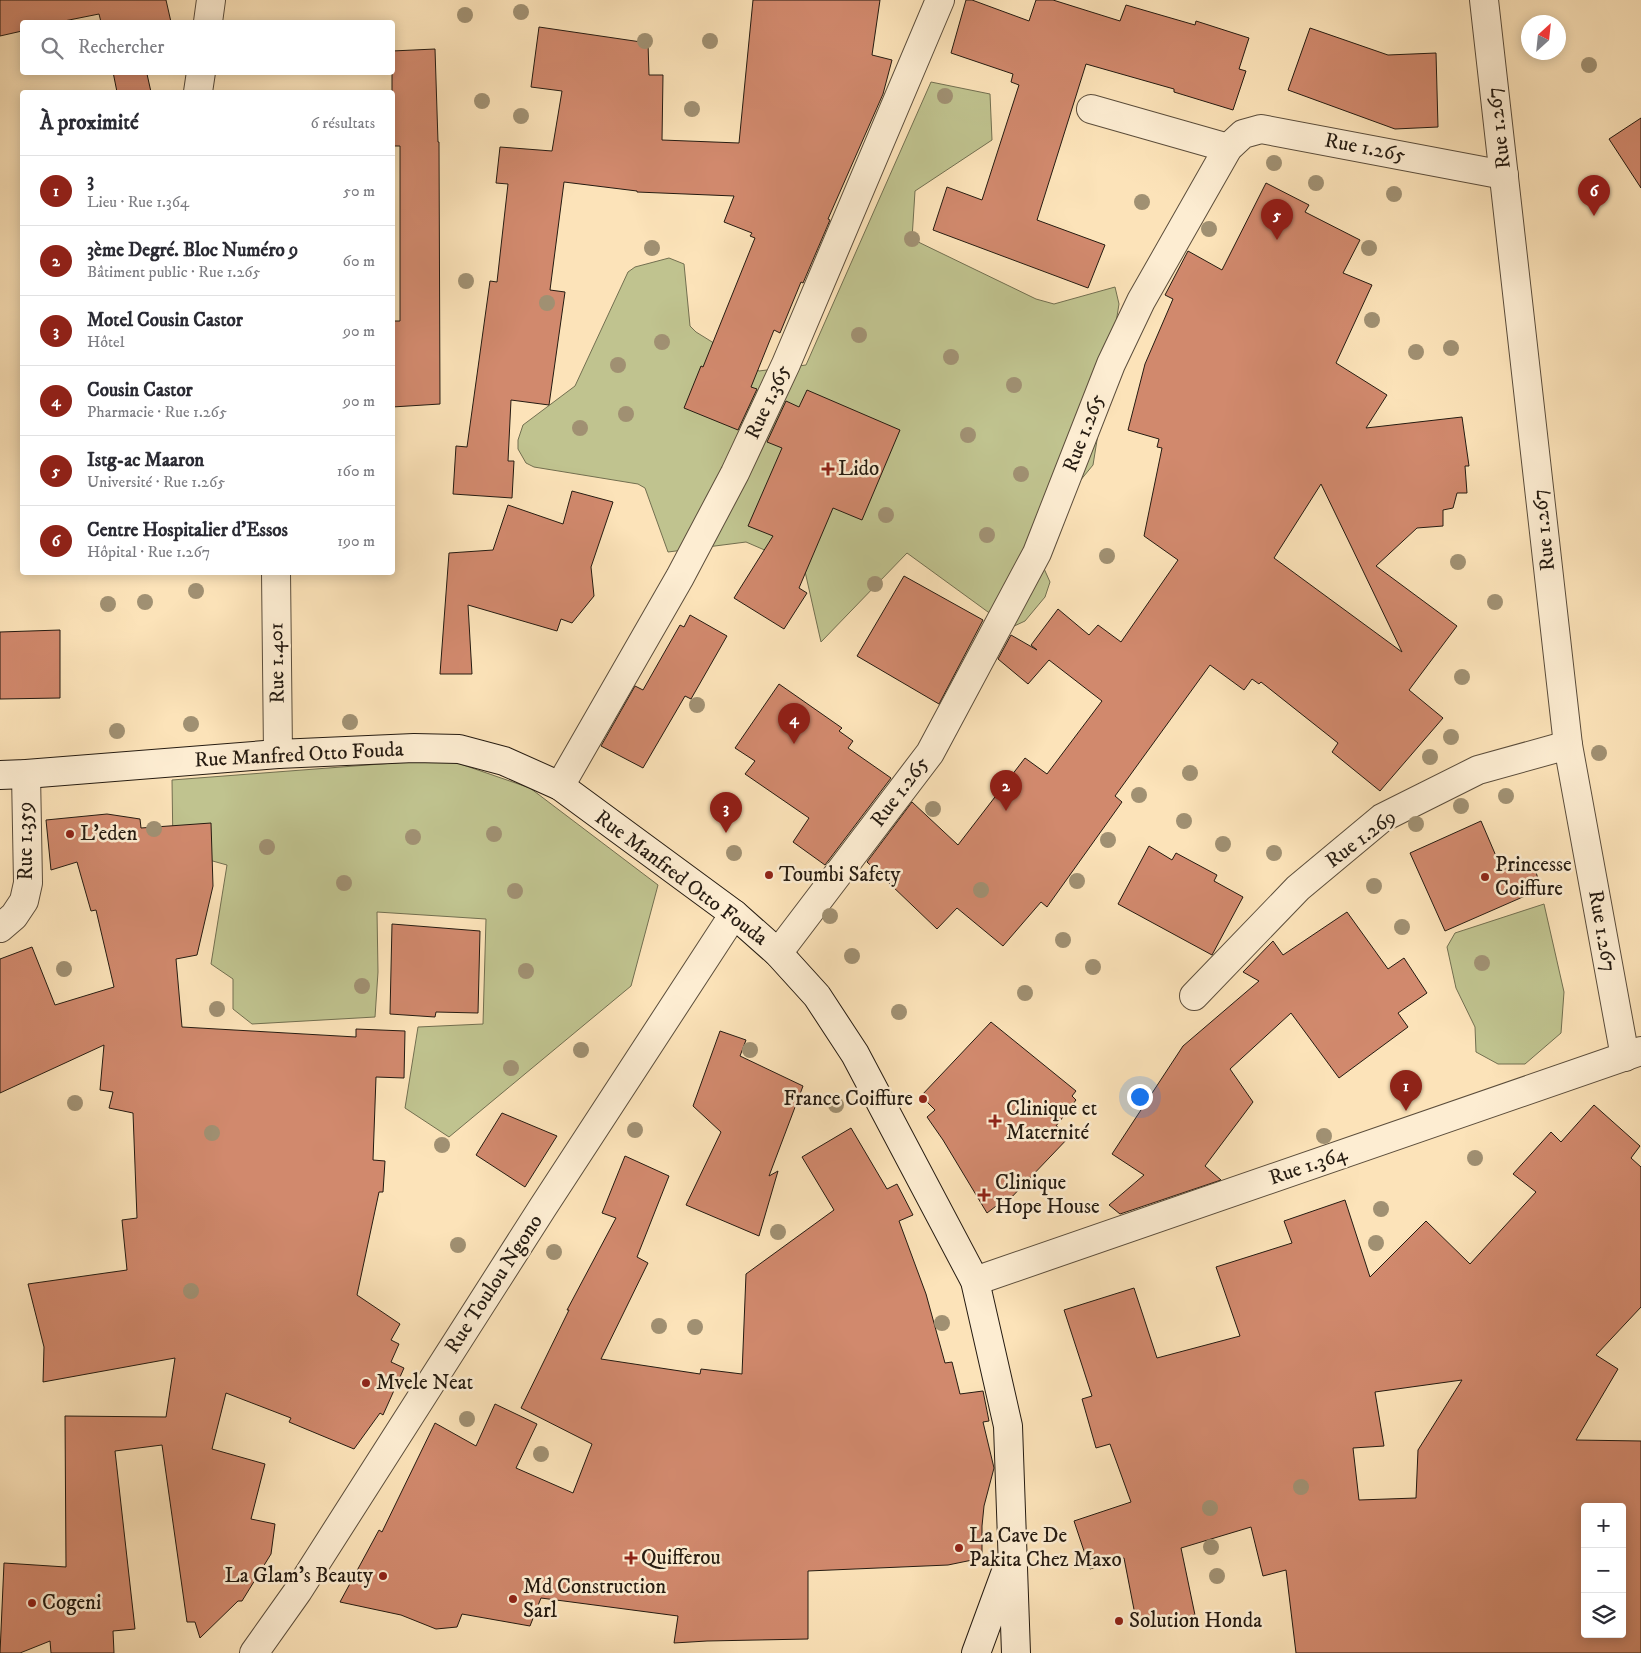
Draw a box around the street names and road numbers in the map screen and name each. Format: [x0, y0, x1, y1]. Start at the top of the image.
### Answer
street label: Rue 1.267 [1481, 86, 1517, 170]
street label: Rue 1.265 [1322, 127, 1408, 169]
street label: Rue 1.365 [739, 361, 797, 443]
street label: Rue 1.265 [1057, 390, 1111, 476]
street label: Rue 1.267 [1527, 488, 1561, 572]
street label: Rue 1.401 [263, 622, 291, 704]
street label: Rue Manfred Otto Fouda [194, 737, 404, 773]
street label: Rue 1.265 [865, 752, 935, 832]
street label: Rue 1.359 [13, 802, 39, 880]
street label: Rue 1.269 [1321, 804, 1401, 874]
street label: Rue Manfred Otto Fouda [590, 805, 773, 951]
street label: Rue 1.267 [1582, 888, 1622, 974]
street label: Rue 1.364 [1266, 1140, 1351, 1191]
street label: Rue Toulou Ngono [439, 1210, 549, 1358]

